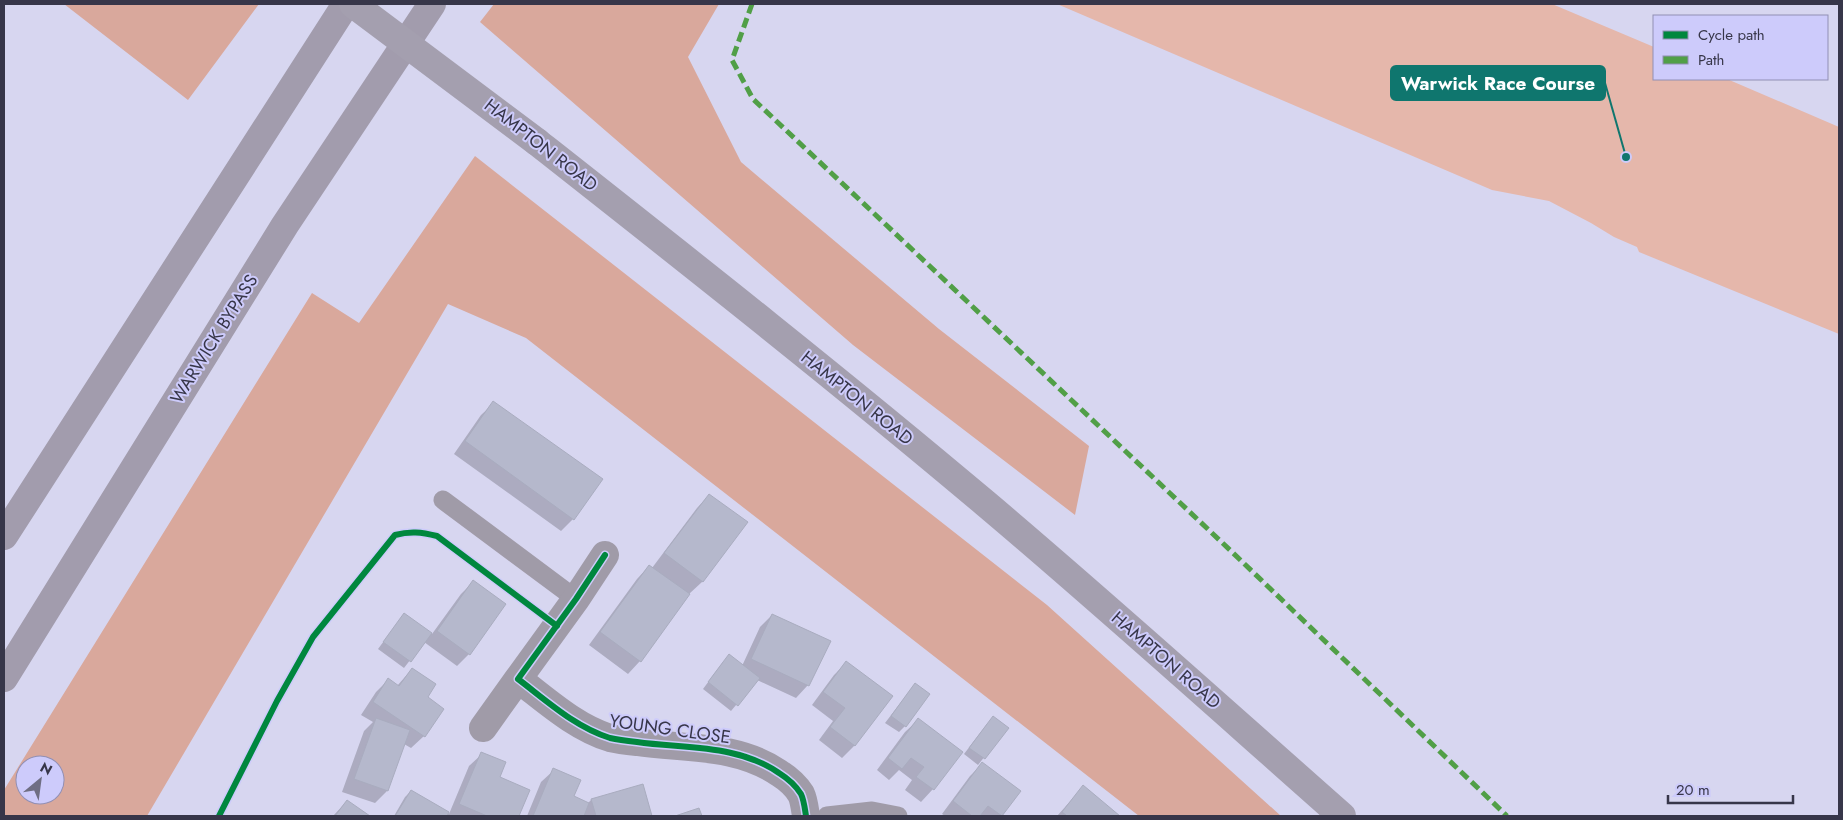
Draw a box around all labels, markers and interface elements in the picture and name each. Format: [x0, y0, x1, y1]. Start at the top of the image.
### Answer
legend [1653, 15, 1828, 80]
text: Cycle path [1698, 24, 1765, 46]
text: Path [1698, 49, 1724, 71]
callout: Warwick Race Course [1391, 66, 1605, 100]
text: Warwick Race Course [1401, 70, 1595, 97]
street label: HAMPTON ROAD [479, 92, 603, 198]
street label: WARWICK BYPASS [164, 269, 264, 409]
street label: HAMPTON ROAD [795, 345, 919, 451]
street label: HAMPTON ROAD [1106, 605, 1226, 715]
street label: YOUNG CLOSE [608, 708, 732, 750]
north arrow [15, 755, 65, 805]
text: N [37, 757, 56, 780]
scale bar [1668, 772, 1793, 804]
text: 20 m [1676, 779, 1710, 801]

